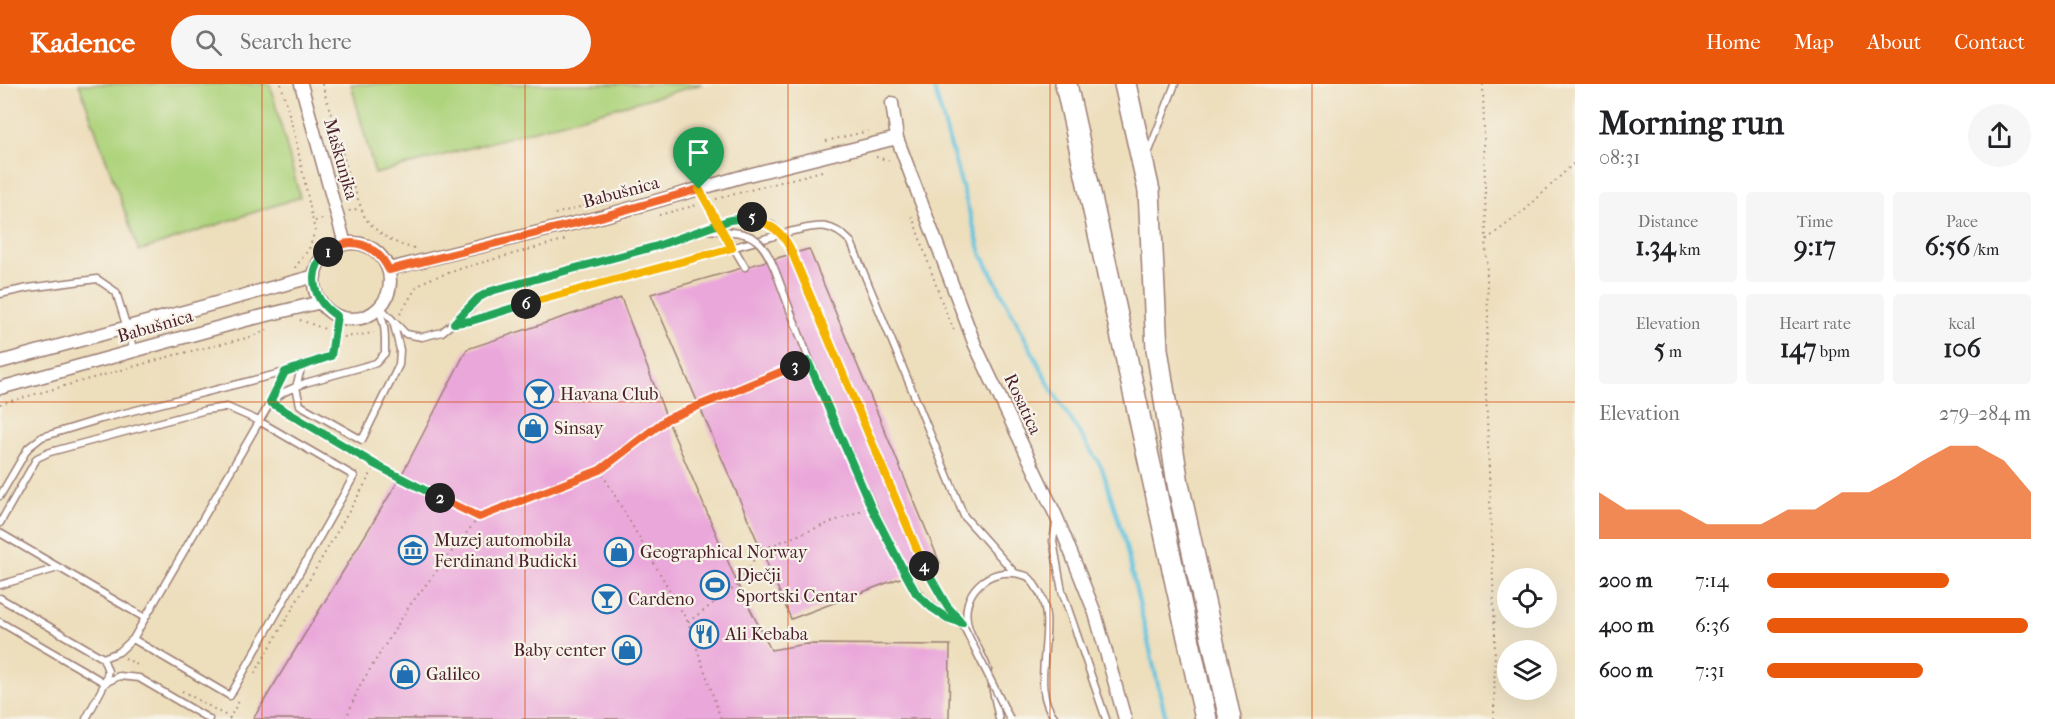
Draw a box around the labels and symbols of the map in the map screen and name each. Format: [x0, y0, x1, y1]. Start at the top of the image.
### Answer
street label: Maškunjka [319, 116, 362, 203]
pin [673, 127, 724, 189]
street label: Babušnica [581, 172, 662, 213]
pin: 5 [737, 202, 767, 232]
pin: 1 [313, 237, 343, 267]
pin: 6 [511, 289, 541, 319]
street label: Babušnica [115, 305, 196, 347]
pin: 3 [780, 351, 810, 381]
street label: Rosatica [999, 370, 1046, 439]
bar icon: Havana Club [523, 378, 555, 410]
place label: Havana Club [560, 384, 659, 405]
shop icon: Sinsay [517, 412, 549, 444]
place label: Sinsay [554, 418, 605, 439]
pin: 2 [425, 483, 455, 513]
place label: Muzej automobila Ferdinand Budicki [434, 530, 578, 572]
museum icon: Muzej automobila Ferdinand Budicki [397, 534, 429, 566]
shop icon: Geographical Norway [603, 536, 635, 568]
place label: Geographical Norway [640, 542, 809, 563]
pin: 4 [909, 551, 939, 581]
place label: Dječji Sportski Centar [736, 565, 857, 607]
sports icon: Dječji Sportski Centar [699, 569, 731, 601]
bar icon: Cardeno [591, 583, 623, 615]
place label: Cardeno [628, 589, 694, 610]
restaurant icon: Ali Kebaba [688, 618, 720, 650]
place label: Ali Kebaba [724, 624, 809, 645]
shop icon: Baby center [611, 634, 643, 666]
place label: Baby center [513, 640, 606, 661]
shop icon: Galileo [389, 658, 421, 690]
place label: Galileo [426, 664, 480, 685]

